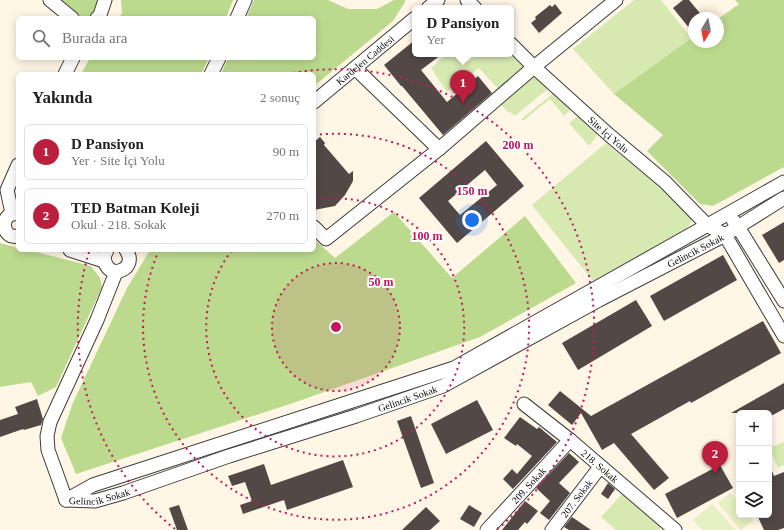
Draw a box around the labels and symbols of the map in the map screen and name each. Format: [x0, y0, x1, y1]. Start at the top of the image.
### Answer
north arrow [688, 12, 724, 48]
street label: Kardelen Caddesi [334, 33, 396, 87]
pin: 1 [450, 70, 476, 103]
street label: Site İçi Yolu [586, 114, 631, 155]
text: 200 m [503, 138, 534, 152]
text: 150 m [457, 184, 488, 198]
your location [462, 210, 482, 230]
text: 100 m [412, 229, 443, 243]
street label: Gelincik Sokak [665, 231, 725, 269]
text: 50 m [369, 275, 394, 289]
centre of rings [329, 320, 343, 334]
street label: Gelincik Sokak [376, 383, 439, 414]
pin: 2 [702, 441, 728, 474]
street label: 218. Sokak [579, 447, 621, 485]
street label: 209. Sokak [509, 465, 548, 505]
street label: 207. Sokak [558, 477, 594, 519]
street label: Gelincik Sokak [69, 486, 131, 507]

